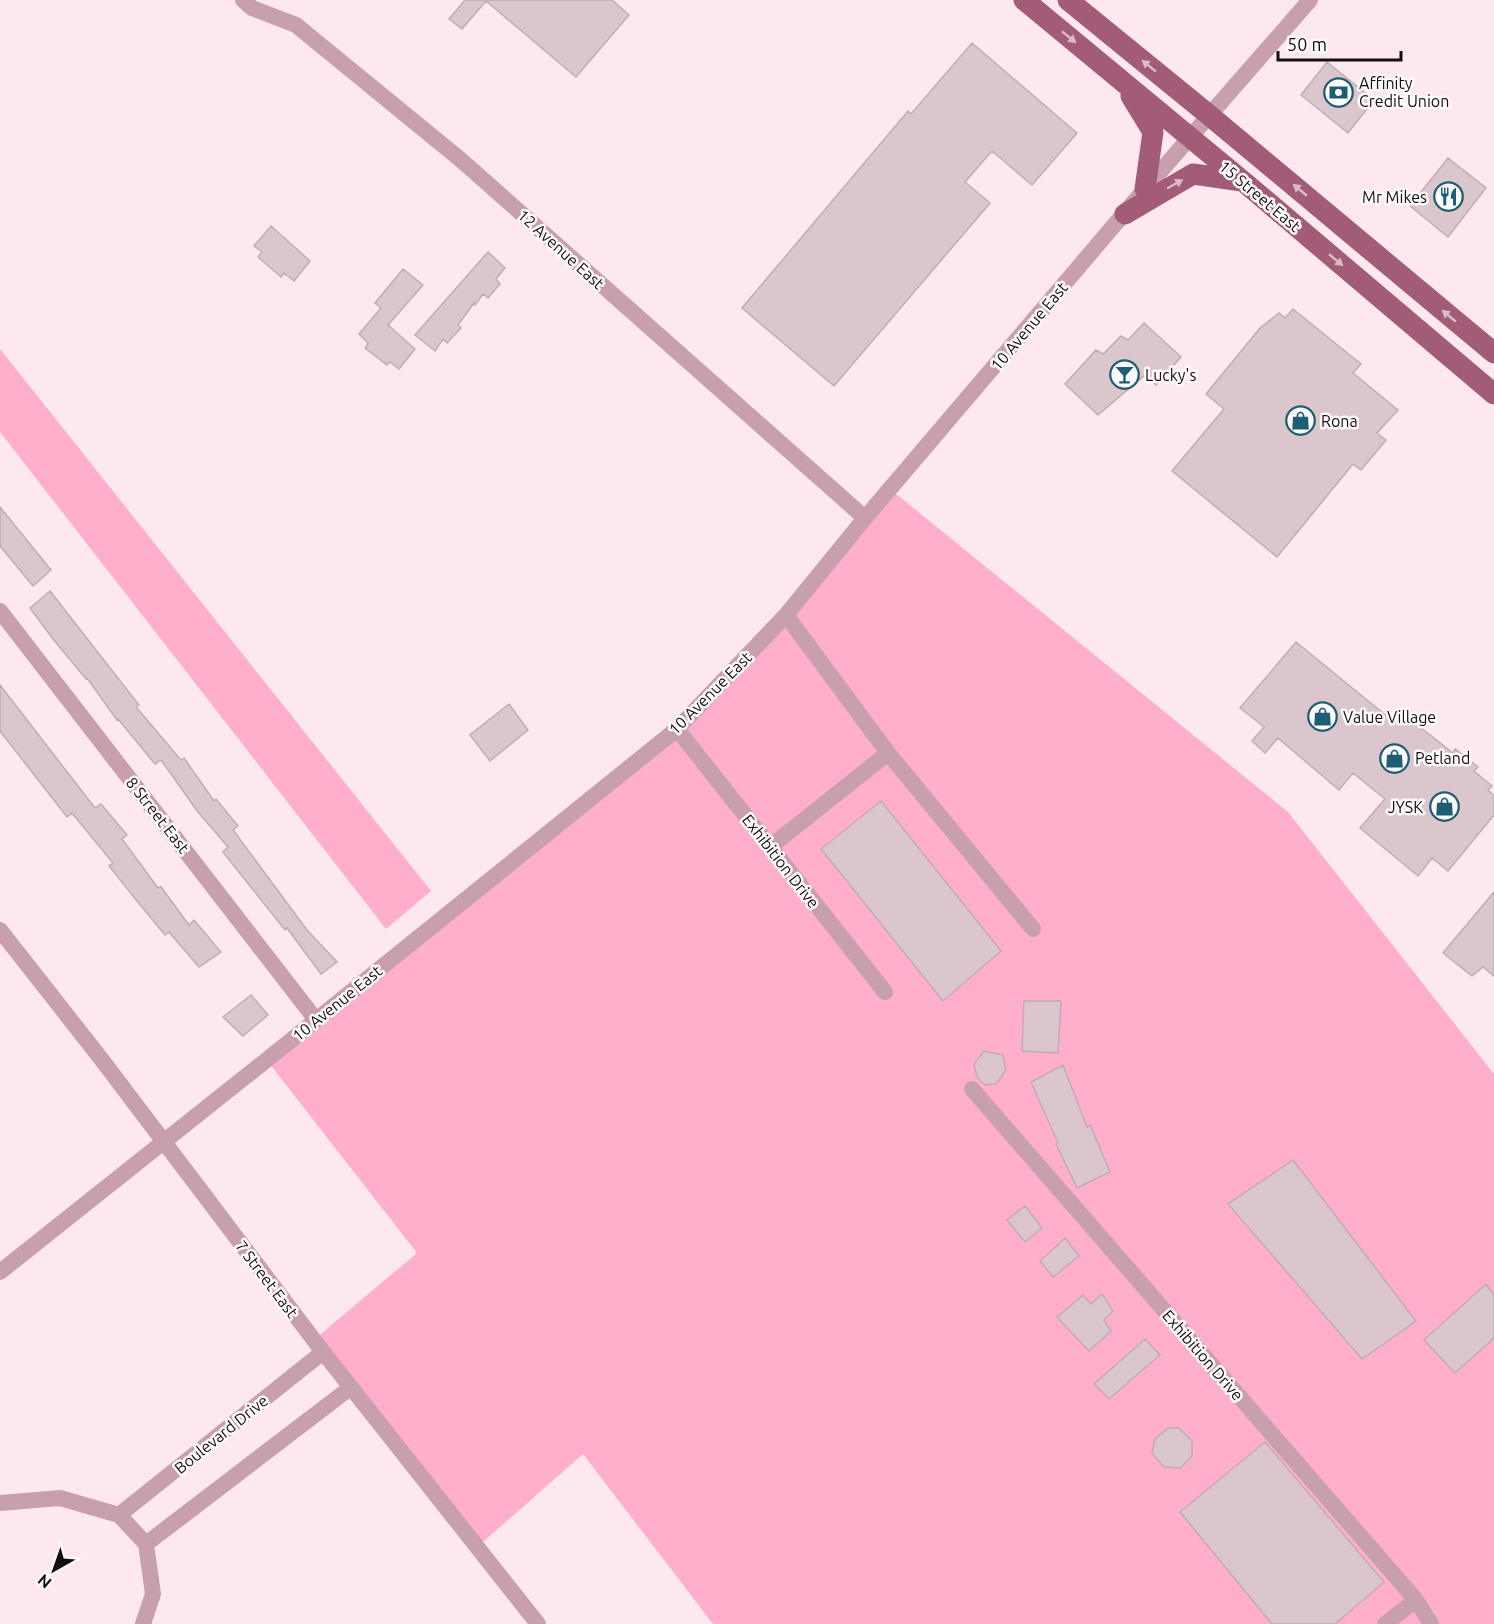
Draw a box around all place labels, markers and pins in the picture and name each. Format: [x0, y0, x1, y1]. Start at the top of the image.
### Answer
place label: Affinity Credit Union [1359, 74, 1449, 110]
bank icon: Affinity Credit Union [1322, 76, 1354, 108]
restaurant icon: Mr Mikes [1432, 181, 1464, 213]
place label: Mr Mikes [1362, 188, 1427, 206]
bar icon: Lucky's [1108, 359, 1140, 391]
place label: Lucky's [1145, 366, 1196, 384]
shop icon: Rona [1284, 405, 1316, 437]
place label: Rona [1321, 412, 1358, 430]
shop icon: Value Village [1306, 701, 1338, 733]
place label: Value Village [1343, 708, 1436, 726]
shop icon: Petland [1378, 742, 1410, 774]
place label: Petland [1415, 749, 1470, 767]
shop icon: JYSK [1428, 791, 1460, 823]
place label: JYSK [1388, 798, 1423, 816]

